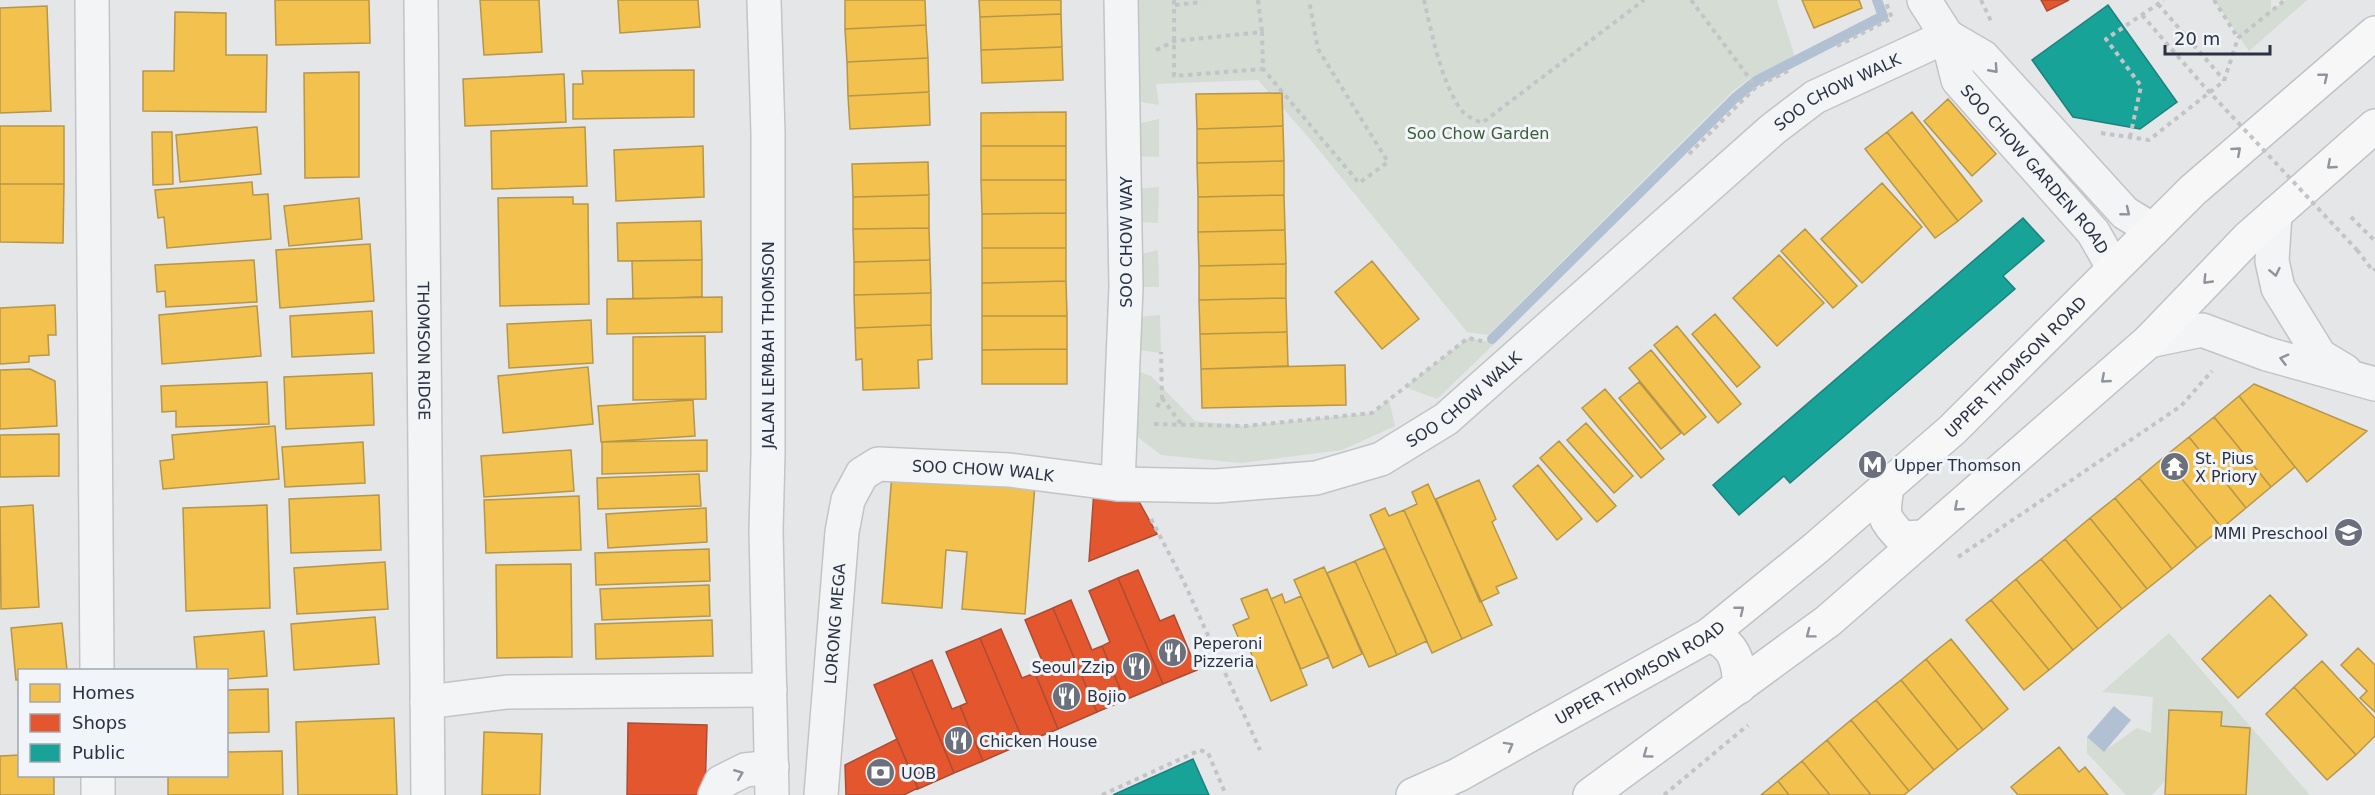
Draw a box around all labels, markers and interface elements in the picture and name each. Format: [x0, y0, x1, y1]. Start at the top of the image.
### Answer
scale bar [2165, 18, 2270, 56]
text: 20 m [2174, 28, 2220, 49]
street label: SOO CHOW WALK [1770, 50, 1904, 135]
one-way arrow [1987, 62, 1998, 73]
one-way arrow [2317, 73, 2328, 84]
street label: SOO CHOW GARDEN ROAD [1956, 81, 2113, 257]
park label: Soo Chow Garden [1407, 124, 1549, 143]
one-way arrow [2230, 147, 2241, 158]
one-way arrow [2327, 158, 2338, 169]
street label: SOO CHOW WAY [1117, 176, 1136, 308]
one-way arrow [2120, 205, 2131, 216]
street label: JALAN LEMBAH THOMSON [759, 241, 778, 450]
one-way arrow [2267, 267, 2280, 277]
one-way arrow [2203, 274, 2214, 284]
street label: THOMSON RIDGE [413, 281, 434, 420]
street label: UPPER THOMSON ROAD [1941, 293, 2090, 442]
street label: SOO CHOW WALK [1403, 348, 1526, 451]
one-way arrow [2279, 354, 2290, 366]
one-way arrow [2101, 372, 2112, 383]
metro station icon: Upper Thomson [1857, 449, 1889, 481]
place label: St. Pius X Priory [2195, 449, 2257, 486]
temple icon: St. Pius X Priory [2158, 451, 2190, 483]
place label: Upper Thomson [1894, 456, 2021, 475]
street label: SOO CHOW WALK [911, 457, 1056, 486]
one-way arrow [1954, 500, 1965, 511]
school or university icon: MMI Preschool [2333, 517, 2365, 549]
place label: MMI Preschool [2214, 524, 2328, 543]
street label: LORONG MEGA [821, 562, 849, 685]
one-way arrow [1734, 606, 1745, 617]
street label: UPPER THOMSON ROAD [1552, 617, 1729, 729]
one-way arrow [1805, 627, 1816, 638]
place label: Peperoni Pizzeria [1193, 634, 1263, 671]
restaurant icon: Peperoni Pizzeria [1156, 636, 1188, 668]
restaurant icon: Seoul Zzip [1120, 651, 1152, 683]
place label: Seoul Zzip [1032, 658, 1115, 677]
legend [18, 669, 228, 777]
restaurant icon: Bojio [1050, 680, 1082, 712]
text: Homes [72, 682, 135, 703]
place label: Bojio [1087, 687, 1126, 706]
text: Shops [72, 712, 127, 733]
restaurant icon: Chicken House [942, 725, 974, 757]
place label: Chicken House [979, 732, 1097, 751]
text: Public [72, 742, 125, 763]
one-way arrow [1503, 742, 1513, 753]
one-way arrow [1643, 747, 1654, 758]
bank icon: UOB [864, 757, 896, 789]
place label: UOB [901, 764, 936, 783]
one-way arrow [732, 769, 743, 781]

